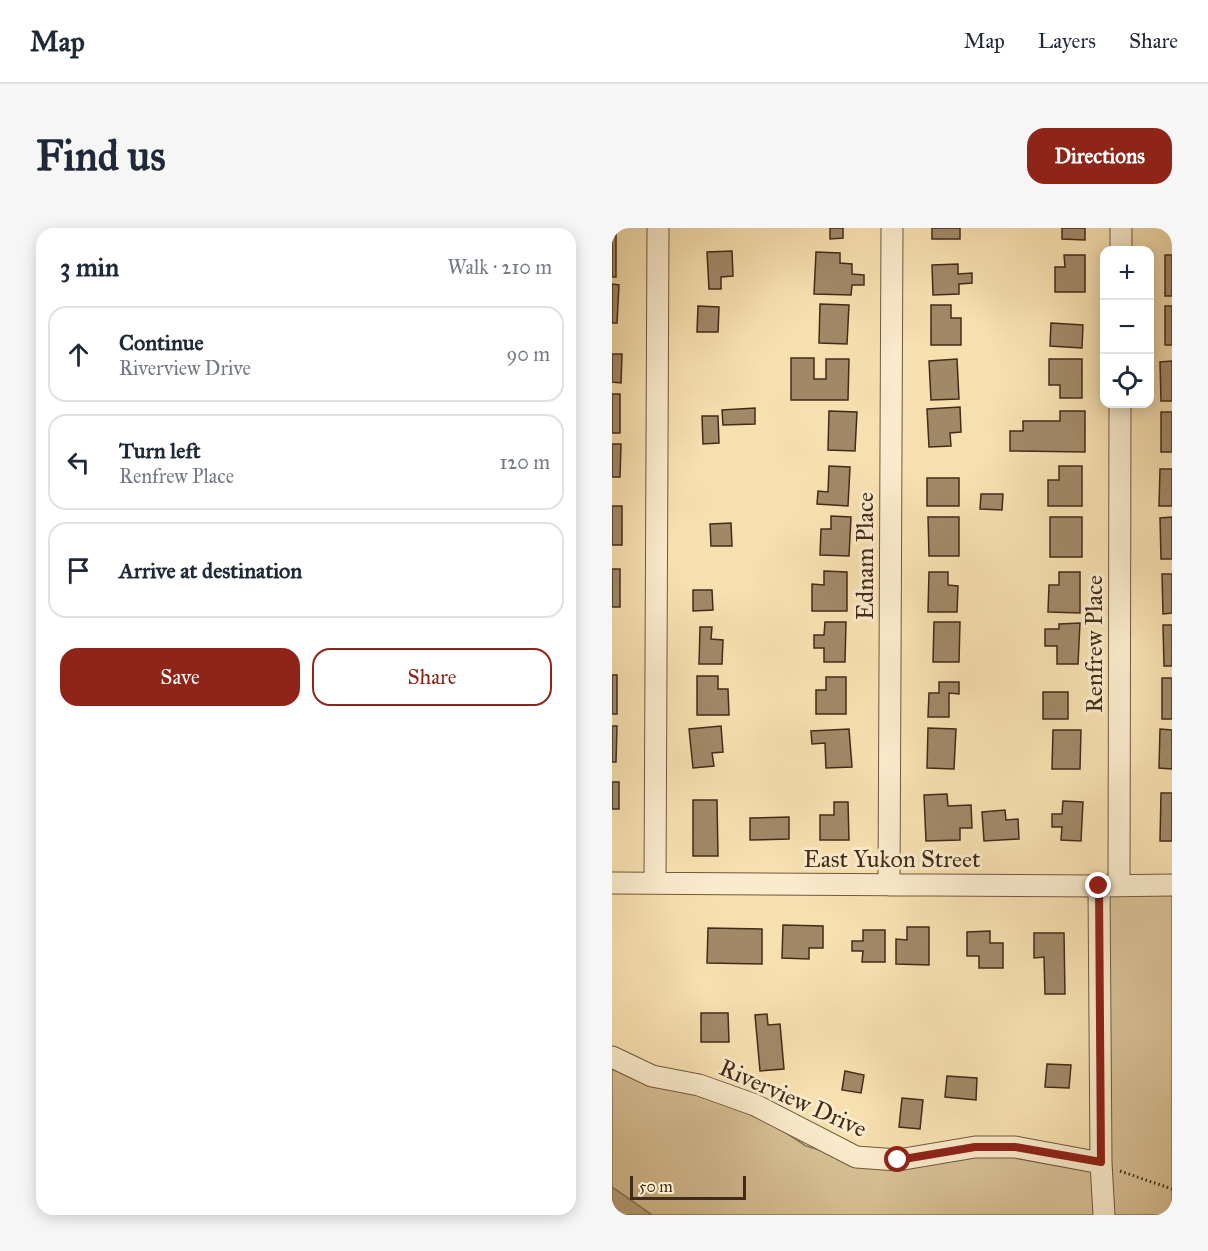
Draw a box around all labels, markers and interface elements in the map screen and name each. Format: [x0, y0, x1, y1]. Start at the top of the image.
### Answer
text: Map [30, 24, 85, 59]
text: Map [964, 28, 1005, 54]
text: Layers [1038, 28, 1096, 54]
text: Share [1129, 28, 1178, 54]
button: Directions [1027, 128, 1172, 184]
text: Find us [36, 130, 166, 182]
map controls [1100, 246, 1154, 408]
button: + [1100, 246, 1154, 300]
text: 3 min [60, 251, 119, 283]
text: Walk · 210 m [447, 255, 552, 279]
button: − [1100, 300, 1154, 354]
text: Continue [119, 329, 204, 356]
icon: ahead [62, 338, 95, 371]
text: 90 m [507, 342, 550, 366]
button: locate [1100, 354, 1154, 408]
text: Riverview Drive [119, 356, 251, 380]
text: Turn left [119, 437, 201, 464]
icon: left [62, 446, 95, 479]
text: 120 m [499, 450, 550, 474]
text: Renfrew Place [119, 464, 234, 488]
street label: Ednam Place [850, 492, 880, 620]
icon: arrive [62, 554, 95, 587]
text: Arrive at destination [119, 557, 302, 584]
street label: Renfrew Place [1079, 575, 1109, 713]
button: Save [60, 648, 300, 706]
button: Share [312, 648, 552, 706]
street label: East Yukon Street [804, 844, 981, 874]
route end [1085, 872, 1111, 898]
street label: Riverview Drive [715, 1052, 871, 1144]
route start [884, 1146, 910, 1172]
scale bar [630, 1173, 746, 1200]
text: 50 m [639, 1177, 673, 1196]

